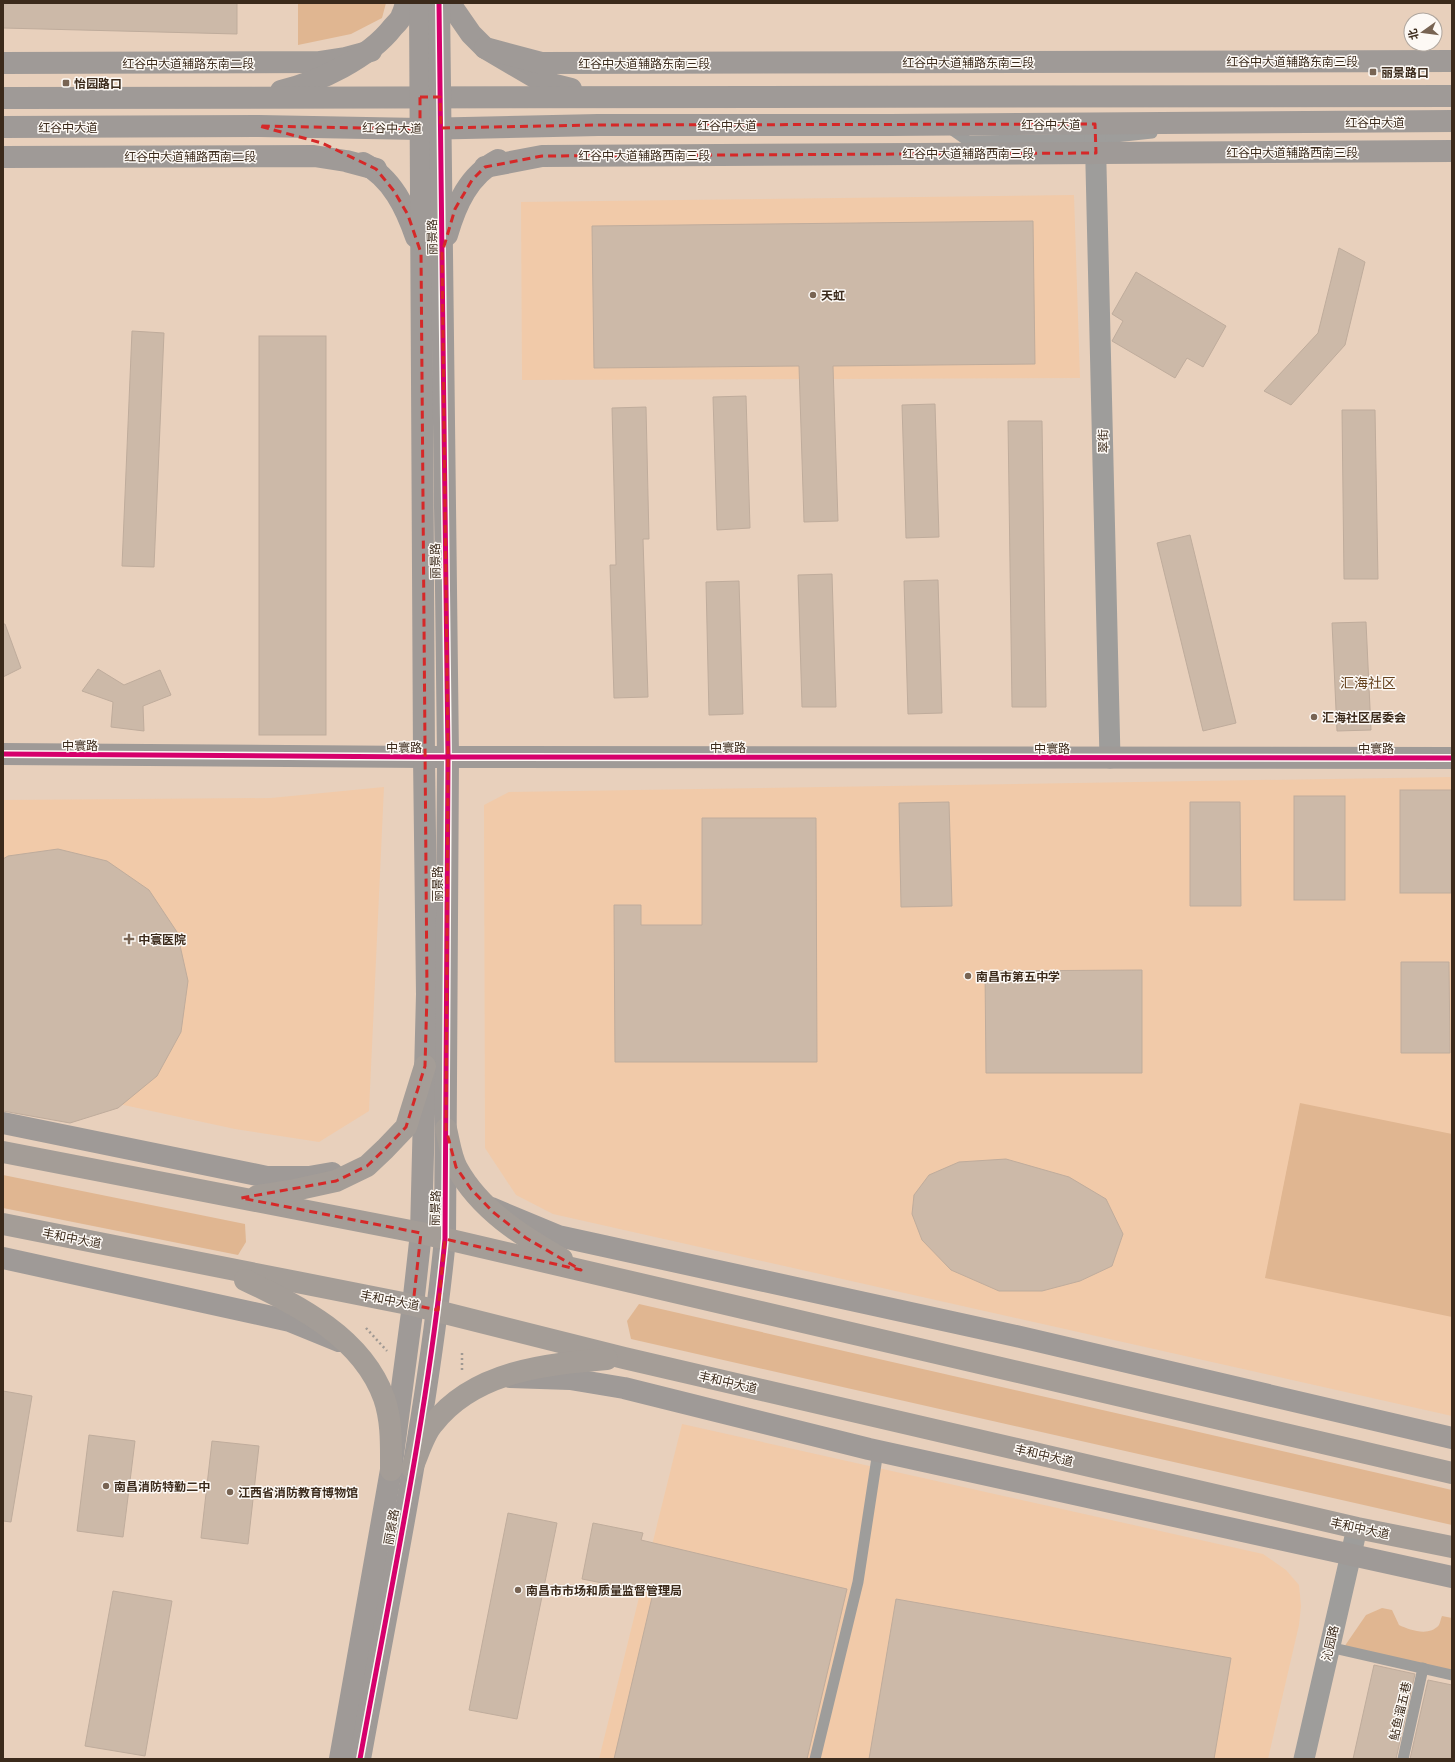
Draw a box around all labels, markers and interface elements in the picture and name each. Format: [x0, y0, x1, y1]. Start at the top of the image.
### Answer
north arrow [1403, 12, 1443, 52]
text: 北 [1405, 27, 1421, 41]
street label: 红谷中大道辅路东南三段 [1226, 54, 1358, 69]
street label: 红谷中大道辅路东南三段 [902, 55, 1034, 70]
street label: 红谷中大道辅路东南二段 [122, 56, 254, 71]
street label: 红谷中大道辅路东南三段 [578, 56, 710, 71]
place label: 丽景路口 [1381, 65, 1429, 80]
marker: 丽景路口 [1368, 67, 1378, 77]
place label: 怡园路口 [74, 76, 122, 91]
marker: 怡园路口 [61, 78, 71, 88]
street label: 红谷中大道 [1345, 115, 1405, 130]
street label: 红谷中大道 [1021, 117, 1081, 132]
street label: 红谷中大道 [697, 118, 757, 133]
street label: 红谷中大道 [38, 120, 98, 135]
street label: 红谷中大道 [362, 120, 422, 136]
street label: 红谷中大道辅路西南三段 [1226, 145, 1358, 160]
street label: 红谷中大道辅路西南三段 [902, 146, 1034, 161]
street label: 红谷中大道辅路西南三段 [578, 148, 710, 163]
street label: 红谷中大道辅路西南二段 [124, 149, 256, 164]
street label: 丽景路 [424, 219, 440, 255]
place label: 天虹 [821, 288, 845, 303]
marker: 天虹 [808, 290, 818, 300]
street label: 翠街 [1095, 429, 1111, 453]
street label: 丽景路 [427, 543, 443, 579]
district label: 汇海社区 [1340, 674, 1396, 692]
place label: 汇海社区居委会 [1322, 710, 1406, 725]
marker: 汇海社区居委会 [1309, 712, 1319, 722]
street label: 中寰路 [62, 738, 98, 753]
street label: 中寰路 [386, 740, 422, 755]
street label: 中寰路 [710, 740, 746, 755]
street label: 中寰路 [1034, 741, 1070, 756]
street label: 中寰路 [1358, 741, 1394, 756]
street label: 丽景路 [430, 866, 445, 902]
place label: 中寰医院 [138, 932, 186, 947]
marker: 中寰医院 [123, 933, 135, 945]
place label: 南昌市第五中学 [976, 969, 1060, 984]
marker: 南昌市第五中学 [963, 971, 973, 981]
street label: 丽景路 [427, 1190, 443, 1226]
street label: 丰和中大道 [41, 1225, 103, 1251]
street label: 丰和中大道 [359, 1287, 421, 1313]
street label: 丰和中大道 [697, 1368, 759, 1396]
street label: 丰和中大道 [1013, 1441, 1075, 1469]
place label: 南昌消防特勤二中 [114, 1479, 210, 1494]
marker: 南昌消防特勤二中 [101, 1481, 111, 1491]
place label: 江西省消防教育博物馆 [238, 1485, 358, 1500]
marker: 江西省消防教育博物馆 [225, 1487, 235, 1497]
street label: 丽景路 [380, 1508, 402, 1546]
street label: 丰和中大道 [1329, 1514, 1391, 1542]
place label: 南昌市市场和质量监督管理局 [526, 1583, 682, 1598]
marker: 南昌市市场和质量监督管理局 [513, 1585, 523, 1595]
street label: 沁园路 [1319, 1624, 1341, 1662]
street label: 鲇鱼溜五巷 [1386, 1680, 1414, 1742]

